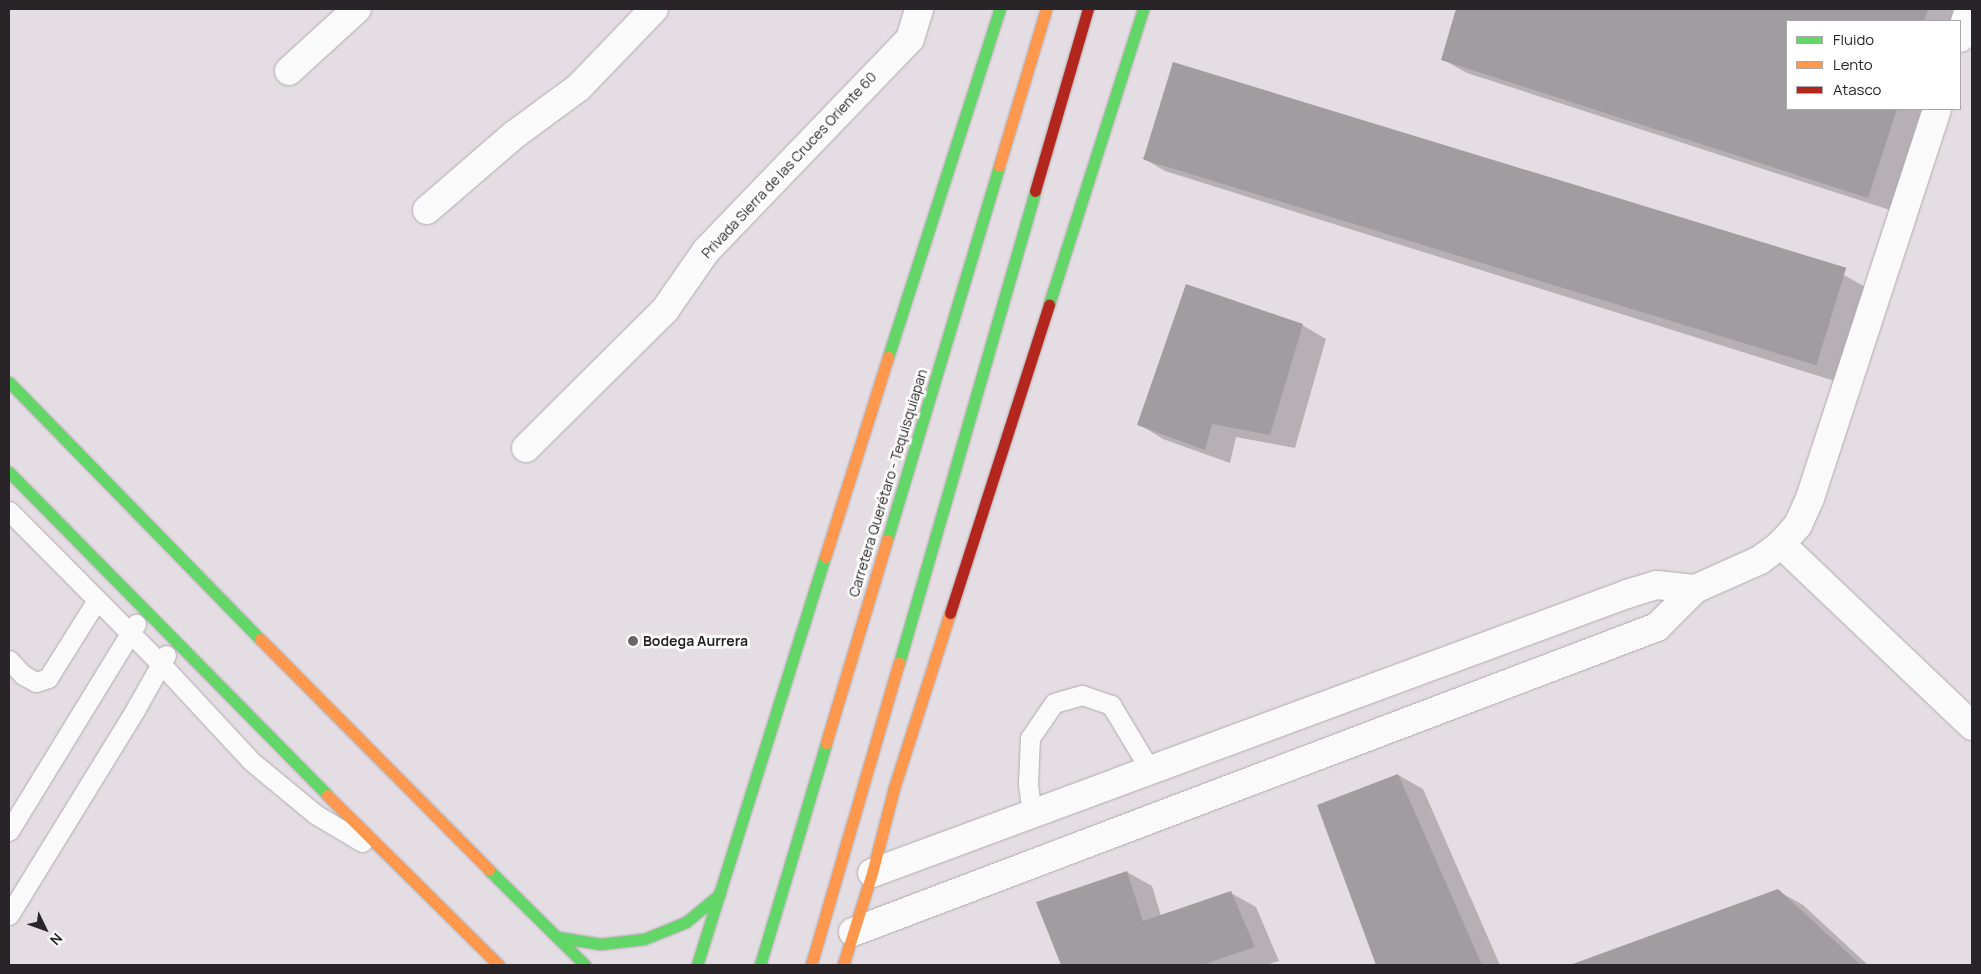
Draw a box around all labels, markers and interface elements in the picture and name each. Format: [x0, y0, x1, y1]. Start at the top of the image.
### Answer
legend [1786, 20, 1961, 110]
text: Fluido [1833, 29, 1874, 50]
text: Lento [1833, 54, 1873, 75]
street label: Privada Sierra de las Cruces Oriente 60 [698, 68, 880, 262]
text: Atasco [1833, 79, 1881, 100]
street label: Carretera Querétaro - Tequisquiapan [845, 367, 931, 599]
place label: Bodega Aurrera [643, 633, 748, 649]
marker: Bodega Aurrera [627, 635, 639, 647]
north arrow [20, 904, 70, 954]
text: N [46, 929, 67, 949]

